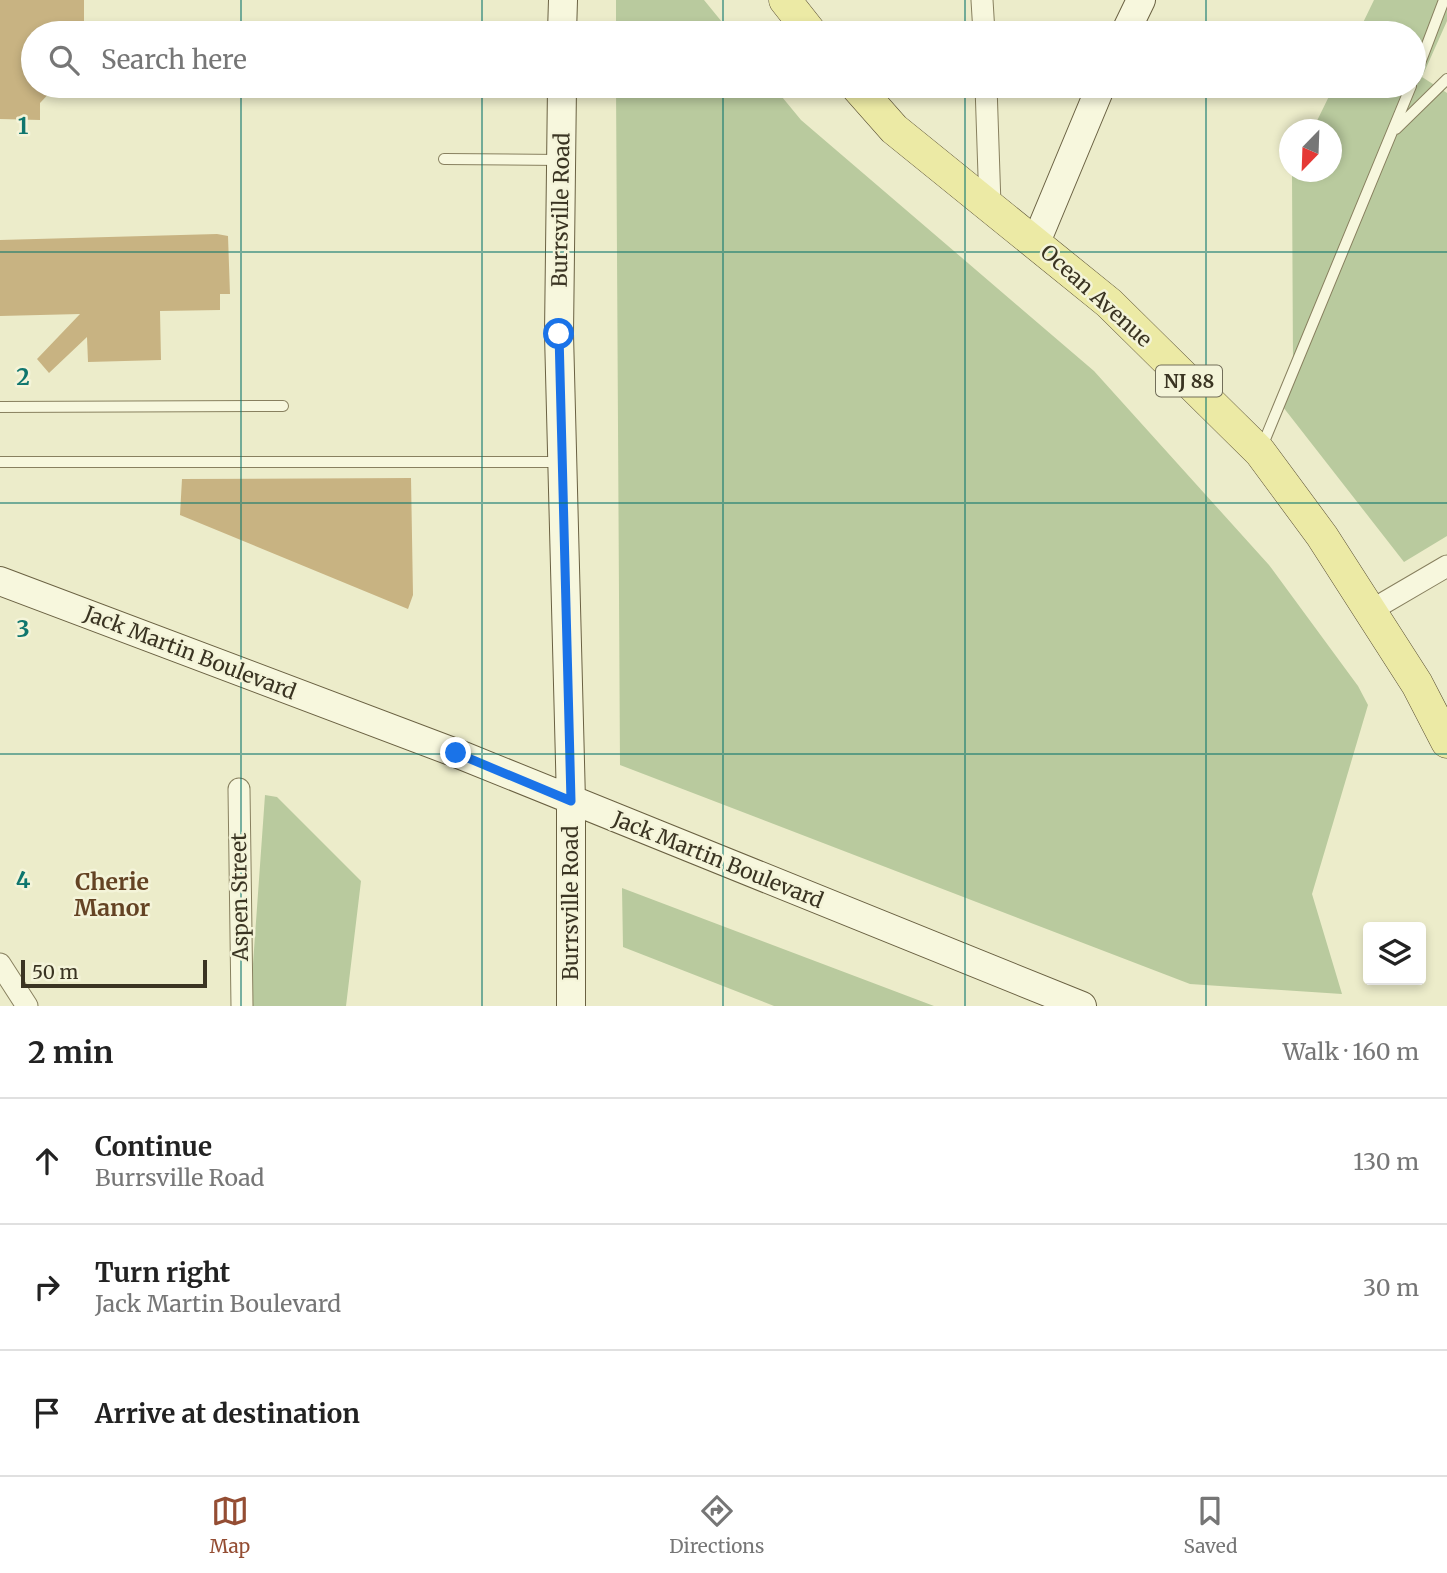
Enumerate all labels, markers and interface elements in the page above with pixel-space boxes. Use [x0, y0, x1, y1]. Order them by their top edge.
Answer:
search box [21, 21, 1426, 98]
icon: search [45, 41, 83, 79]
text: Search here [101, 43, 247, 76]
text: 1 [18, 111, 29, 140]
north arrow [1279, 119, 1342, 182]
street label: Burrsville Road [546, 132, 575, 288]
street label: Ocean Avenue [1035, 238, 1158, 353]
route start [543, 318, 574, 349]
text: 2 [16, 362, 30, 391]
road number: NJ 88 [1156, 366, 1222, 396]
street label: Jack Martin Boulevard [79, 599, 300, 706]
text: 3 [16, 614, 30, 643]
route end [440, 737, 471, 768]
street label: Jack Martin Boulevard [608, 805, 828, 914]
street label: Burrsville Road [557, 825, 584, 980]
street label: Aspen Street [225, 833, 254, 962]
text: 4 [16, 865, 31, 894]
district label: Cherie Manor [74, 867, 150, 922]
map controls [1363, 922, 1426, 985]
button: layers [1363, 922, 1426, 985]
scale bar [21, 957, 206, 989]
text: 50 m [32, 960, 78, 984]
text: 2 min [28, 1033, 113, 1071]
text: Walk · 160 m [1283, 1037, 1419, 1066]
text: Continue [95, 1130, 212, 1163]
icon: ahead [28, 1142, 66, 1180]
text: 130 m [1353, 1147, 1419, 1176]
text: Burrsville Road [95, 1163, 264, 1192]
text: Turn right [95, 1256, 230, 1289]
icon: right [28, 1268, 66, 1306]
text: 30 m [1363, 1273, 1419, 1302]
text: Jack Martin Boulevard [95, 1289, 341, 1318]
icon: arrive [28, 1394, 66, 1432]
text: Arrive at destination [95, 1397, 360, 1430]
tab: Map [210, 1492, 250, 1558]
tab: Directions [669, 1492, 764, 1558]
tab: Saved [1184, 1492, 1237, 1558]

